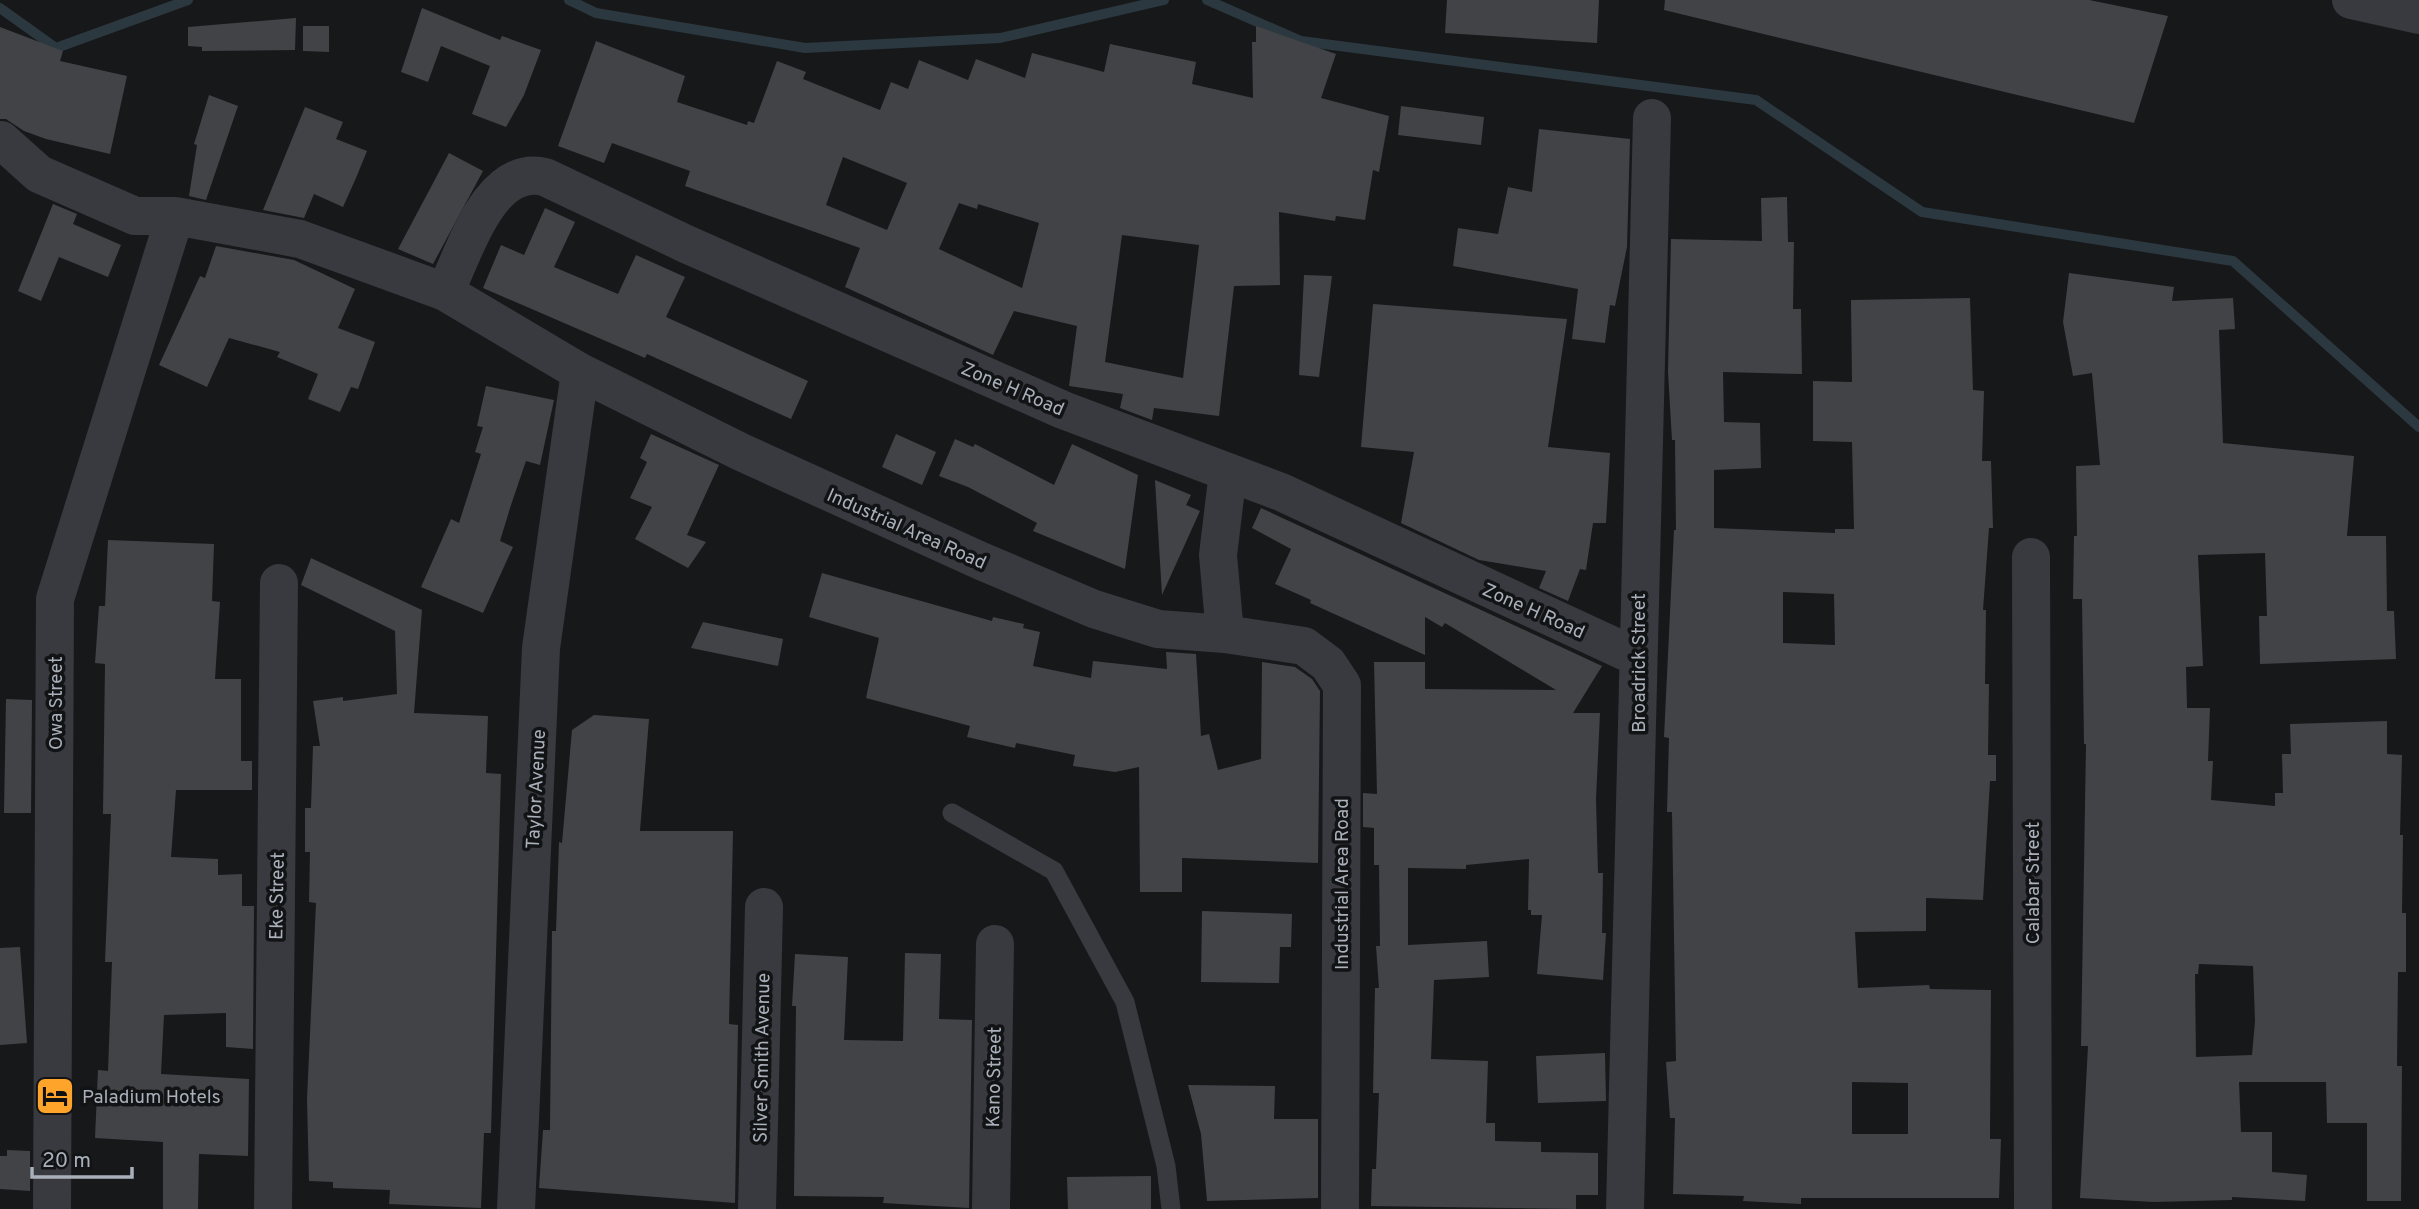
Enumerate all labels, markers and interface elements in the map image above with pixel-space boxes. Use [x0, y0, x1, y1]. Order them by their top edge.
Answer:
street label: Zone H Road [957, 357, 1067, 422]
street label: Industrial Area Road [823, 484, 990, 576]
street label: Zone H Road [1478, 579, 1588, 645]
street label: Broadrick Street [1628, 593, 1652, 733]
street label: Owa Street [45, 656, 69, 750]
street label: Taylor Avenue [522, 729, 552, 850]
street label: Industrial Area Road [1331, 798, 1355, 970]
street label: Calabar Street [2022, 822, 2046, 944]
street label: Eke Street [265, 852, 291, 940]
street label: Silver Smith Avenue [750, 973, 776, 1143]
street label: Kano Street [982, 1026, 1008, 1128]
hotel icon: Paladium Hotels [34, 1075, 76, 1117]
place label: Paladium Hotels [82, 1086, 221, 1110]
scale bar [32, 1136, 131, 1180]
text: 20 m [42, 1148, 91, 1175]

